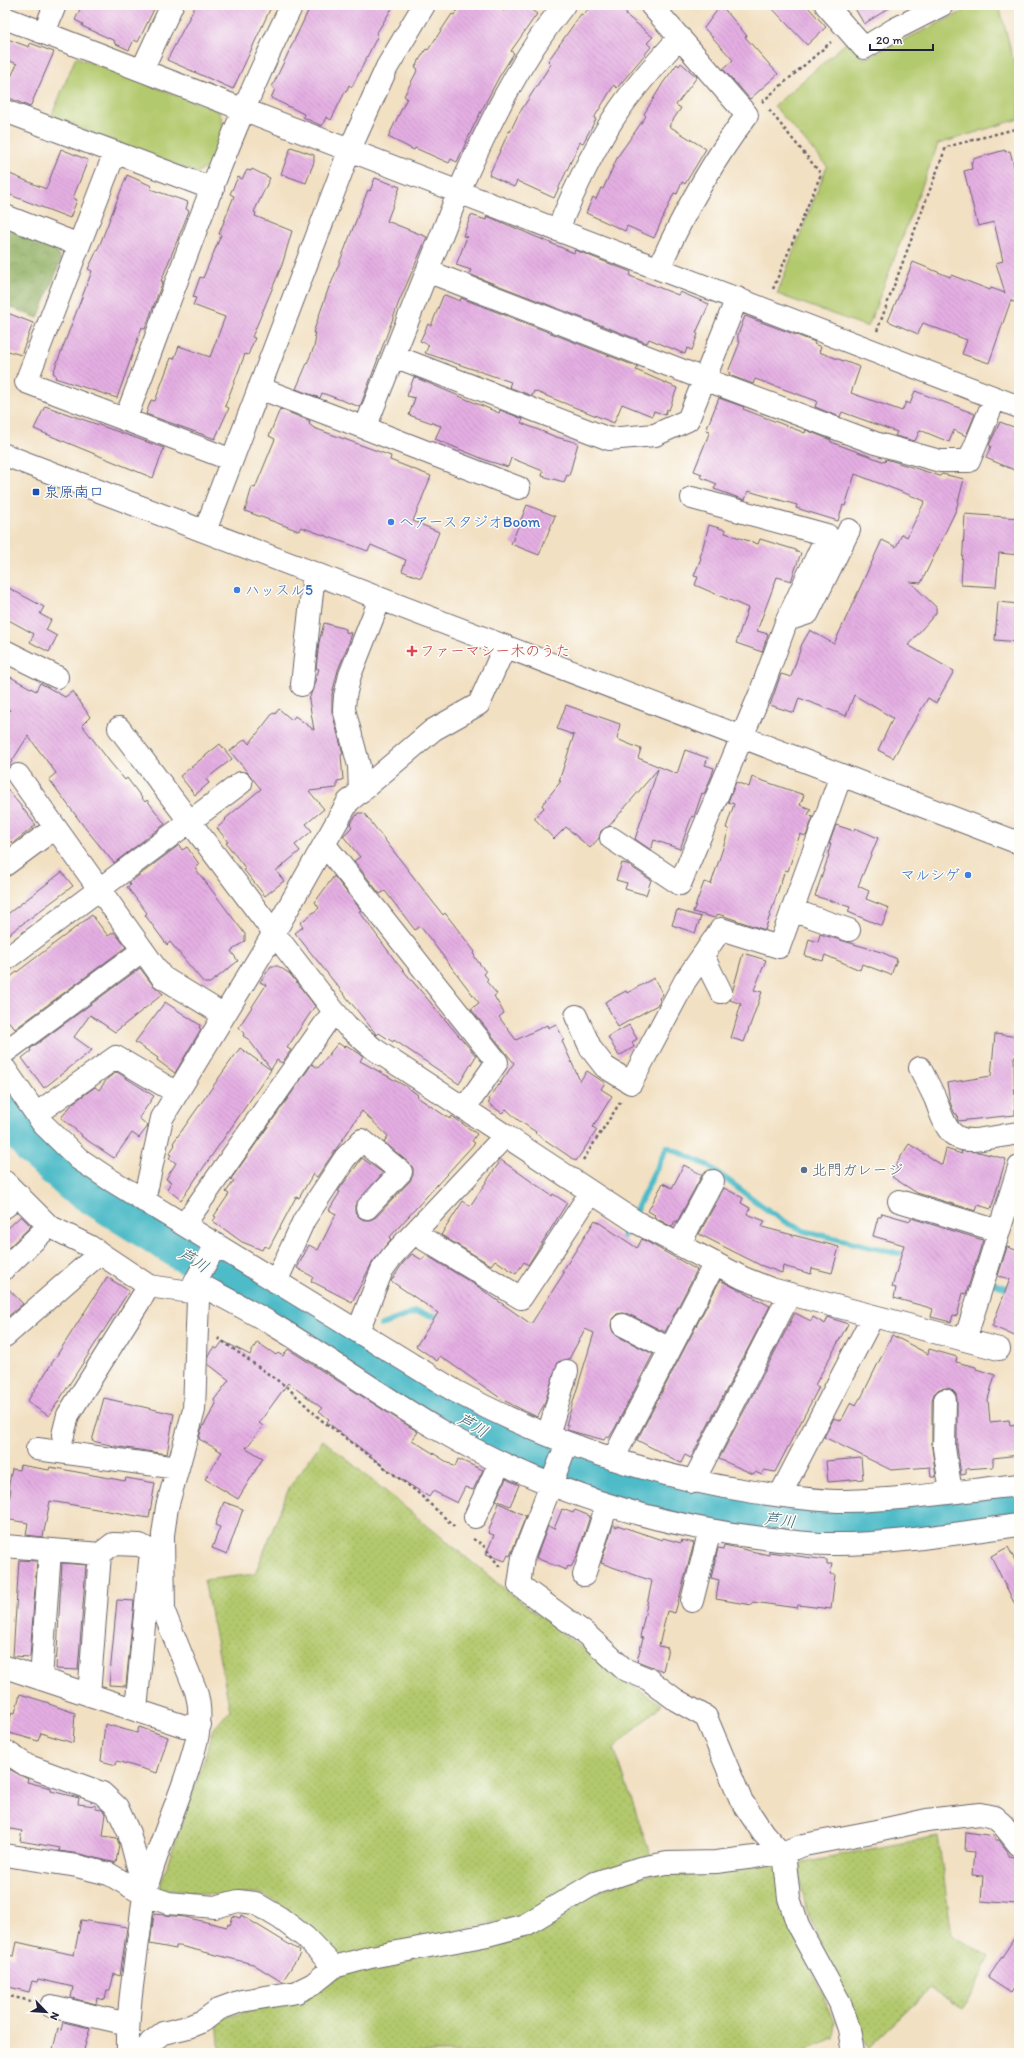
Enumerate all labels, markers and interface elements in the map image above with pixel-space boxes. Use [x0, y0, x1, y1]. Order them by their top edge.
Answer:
scale bar [870, 26, 933, 52]
text: 20 m [876, 33, 903, 47]
place label: 泉原南口 [44, 483, 104, 501]
marker: 泉原南口 [31, 487, 41, 497]
place label: ヘアースタジオBoom [399, 513, 541, 531]
marker: ヘアースタジオBoom [386, 517, 396, 527]
place label: ハッスル5 [245, 581, 313, 599]
marker: ハッスル5 [232, 585, 242, 595]
place label: ファーマシー木のうた [420, 642, 570, 660]
marker: ファーマシー木のうた [407, 646, 417, 656]
place label: マルシゲ [900, 866, 960, 884]
marker: マルシゲ [963, 870, 973, 880]
place label: 北門ガレージ [812, 1161, 903, 1179]
marker: 北門ガレージ [799, 1165, 809, 1175]
water label: 芦川 [175, 1243, 213, 1277]
water label: 芦川 [454, 1409, 492, 1441]
water label: 芦川 [763, 1509, 797, 1531]
north arrow [26, 1992, 66, 2032]
text: N [47, 2010, 62, 2022]

